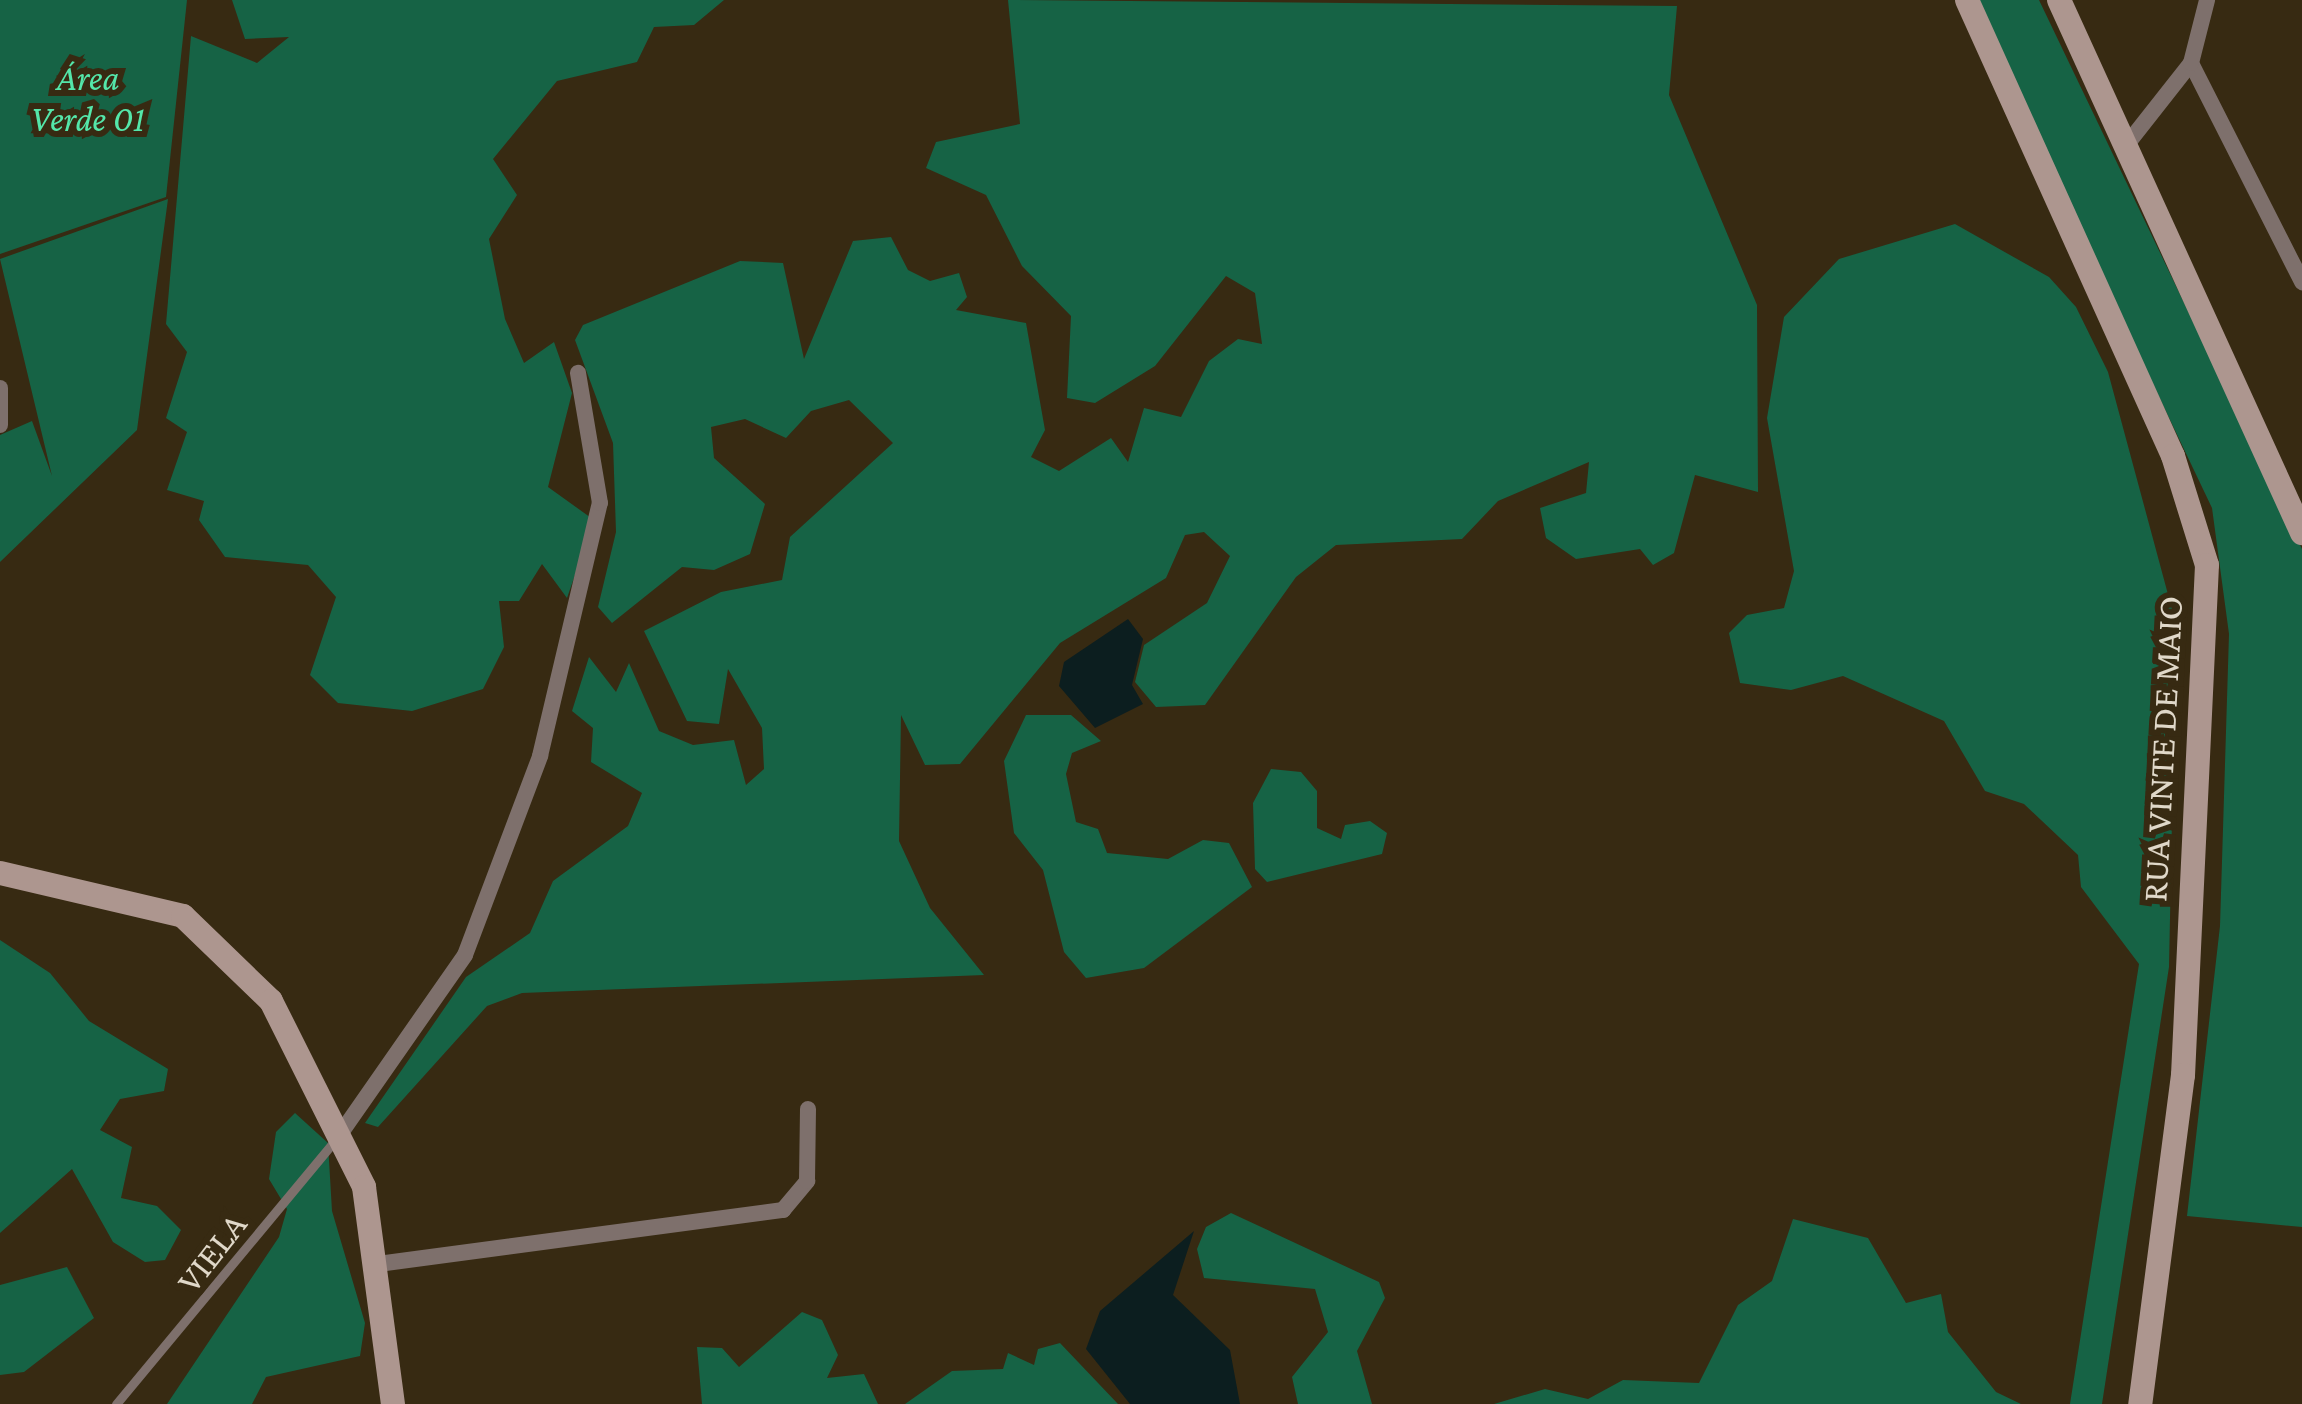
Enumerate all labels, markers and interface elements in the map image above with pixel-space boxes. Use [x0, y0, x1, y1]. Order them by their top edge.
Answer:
park label: Área Verde 01 [31, 56, 145, 141]
street label: RUA VINTE DE MAIO [2133, 595, 2193, 903]
street label: VIELA [167, 1204, 257, 1302]

